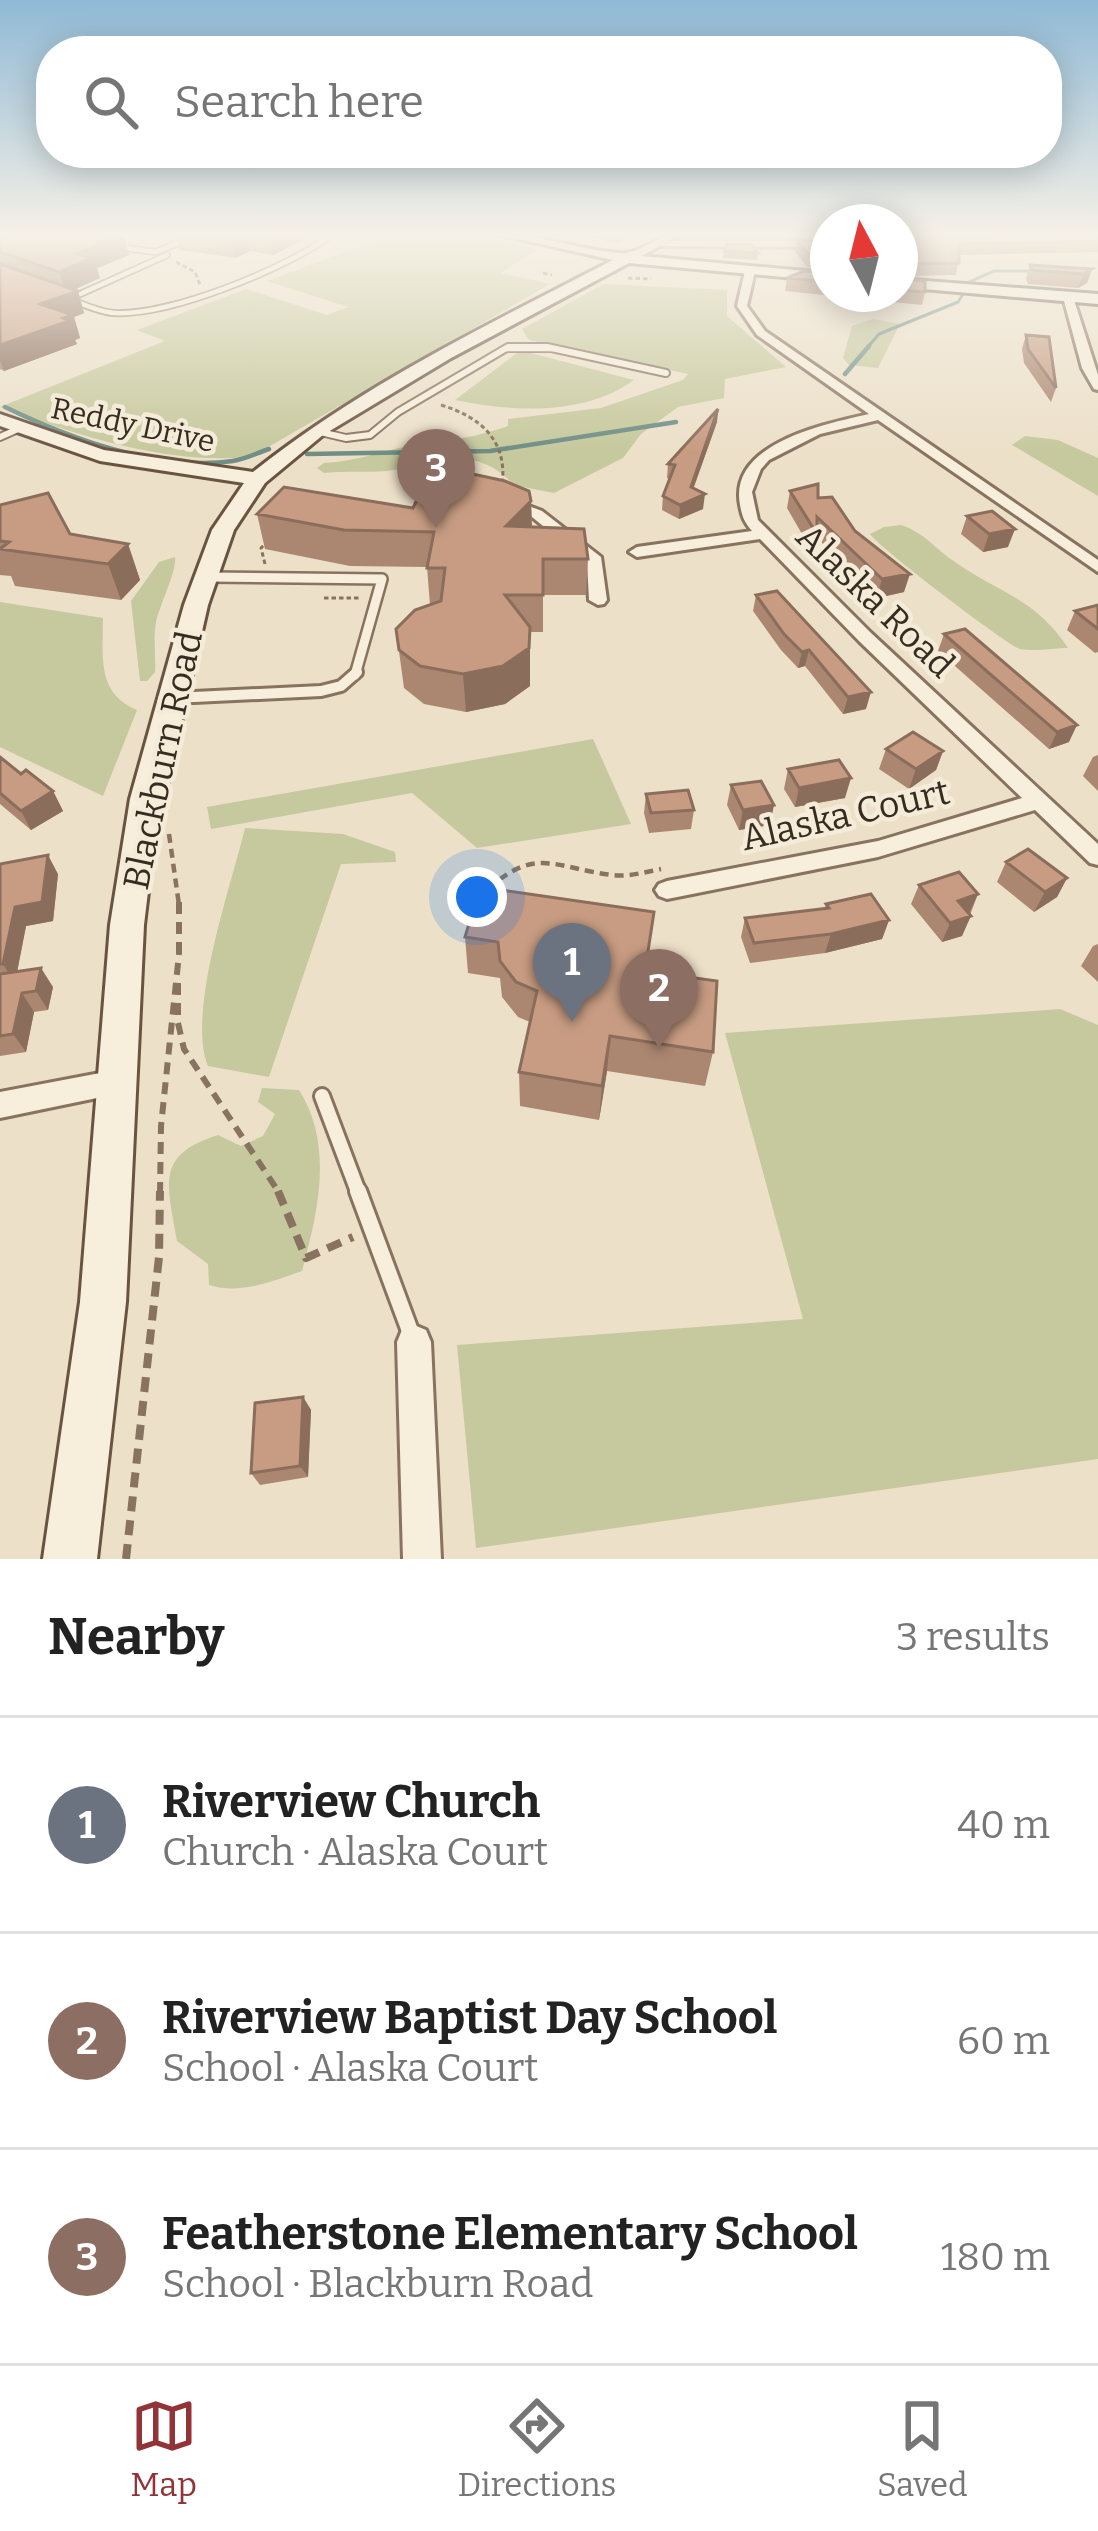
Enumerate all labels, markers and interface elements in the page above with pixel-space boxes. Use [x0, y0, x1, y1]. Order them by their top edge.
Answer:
search box [36, 36, 1062, 168]
icon: search [78, 69, 144, 135]
text: Search here [174, 75, 424, 129]
north arrow [810, 204, 918, 312]
street label: Reddy Drive [48, 390, 218, 460]
pin: 3 [397, 429, 475, 528]
street label: Alaska Road [787, 514, 964, 687]
street label: Blackburn Road [114, 627, 212, 894]
street label: Alaska Court [737, 770, 954, 860]
your location [447, 867, 507, 927]
pin: 1 [533, 923, 611, 1022]
pin: 2 [620, 949, 698, 1048]
text: Nearby [48, 1606, 224, 1668]
text: 3 results [896, 1614, 1050, 1660]
text: Riverview Church [162, 1775, 540, 1829]
text: 1 [79, 1802, 95, 1848]
text: 40 m [957, 1802, 1050, 1848]
text: Church · Alaska Court [162, 1829, 548, 1875]
text: Riverview Baptist Day School [162, 1991, 778, 2045]
text: 2 [76, 2018, 98, 2064]
text: 60 m [957, 2018, 1050, 2064]
text: School · Alaska Court [162, 2045, 538, 2091]
text: Featherstone Elementary School [162, 2207, 858, 2261]
text: 3 [76, 2234, 98, 2280]
text: 180 m [941, 2234, 1050, 2280]
text: School · Blackburn Road [162, 2261, 593, 2307]
tab: Map [130, 2393, 197, 2505]
tab: Directions [458, 2393, 616, 2505]
tab: Saved [877, 2393, 968, 2505]

